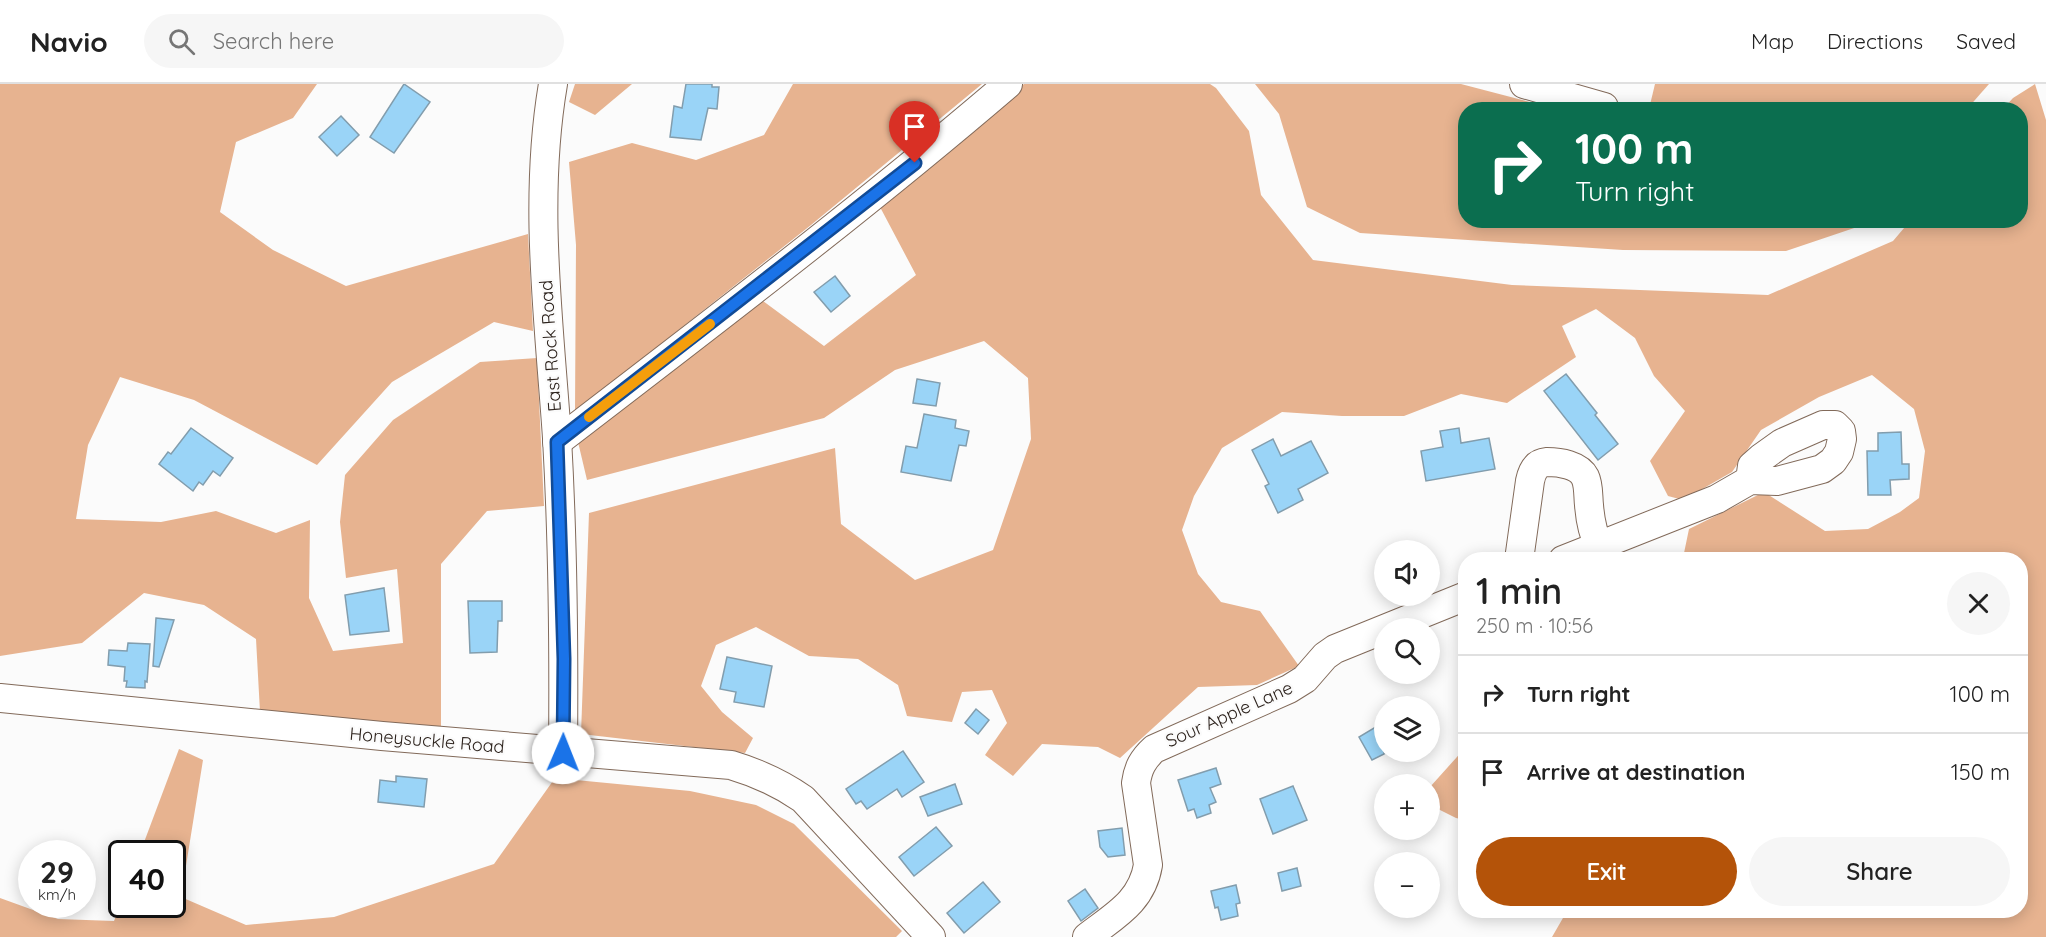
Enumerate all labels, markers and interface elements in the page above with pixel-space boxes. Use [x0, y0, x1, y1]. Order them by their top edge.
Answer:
search box [144, 14, 564, 68]
text: Navio [30, 24, 108, 59]
icon: search [165, 25, 198, 58]
text: Search here [213, 27, 334, 55]
text: Map [1751, 28, 1794, 54]
text: Directions [1827, 28, 1923, 54]
text: Saved [1956, 28, 2016, 54]
pin [889, 101, 940, 163]
icon: arrive [898, 110, 931, 143]
text: 100 m [1575, 122, 1693, 175]
icon: right [1476, 126, 1554, 204]
text: Turn right [1575, 174, 1694, 208]
street label: East Rock Road [534, 279, 566, 413]
map controls [1374, 540, 1440, 918]
button: sound [1374, 540, 1440, 606]
text: 1 min [1476, 568, 1562, 613]
button: close [1947, 572, 2010, 635]
text: 250 m · 10:56 [1476, 613, 1593, 638]
button: search [1374, 618, 1440, 684]
street label: Sour Apple Lane [1162, 676, 1296, 752]
icon: right [1476, 678, 1509, 711]
text: Turn right [1527, 680, 1631, 708]
text: 100 m [1950, 680, 2010, 708]
button: layers [1374, 696, 1440, 762]
position arrow [531, 721, 595, 785]
street label: Honeysuckle Road [348, 722, 506, 758]
icon: arrive [1476, 756, 1509, 789]
text: Arrive at destination [1527, 758, 1745, 786]
text: 150 m [1951, 758, 2010, 786]
button: + [1374, 774, 1440, 840]
button: Exit [1476, 837, 1737, 906]
button: Share [1749, 837, 2010, 906]
speed limit sign: 40 [108, 840, 186, 918]
button: − [1374, 852, 1440, 918]
text: 29 [40, 853, 74, 891]
text: km/h [38, 885, 76, 904]

